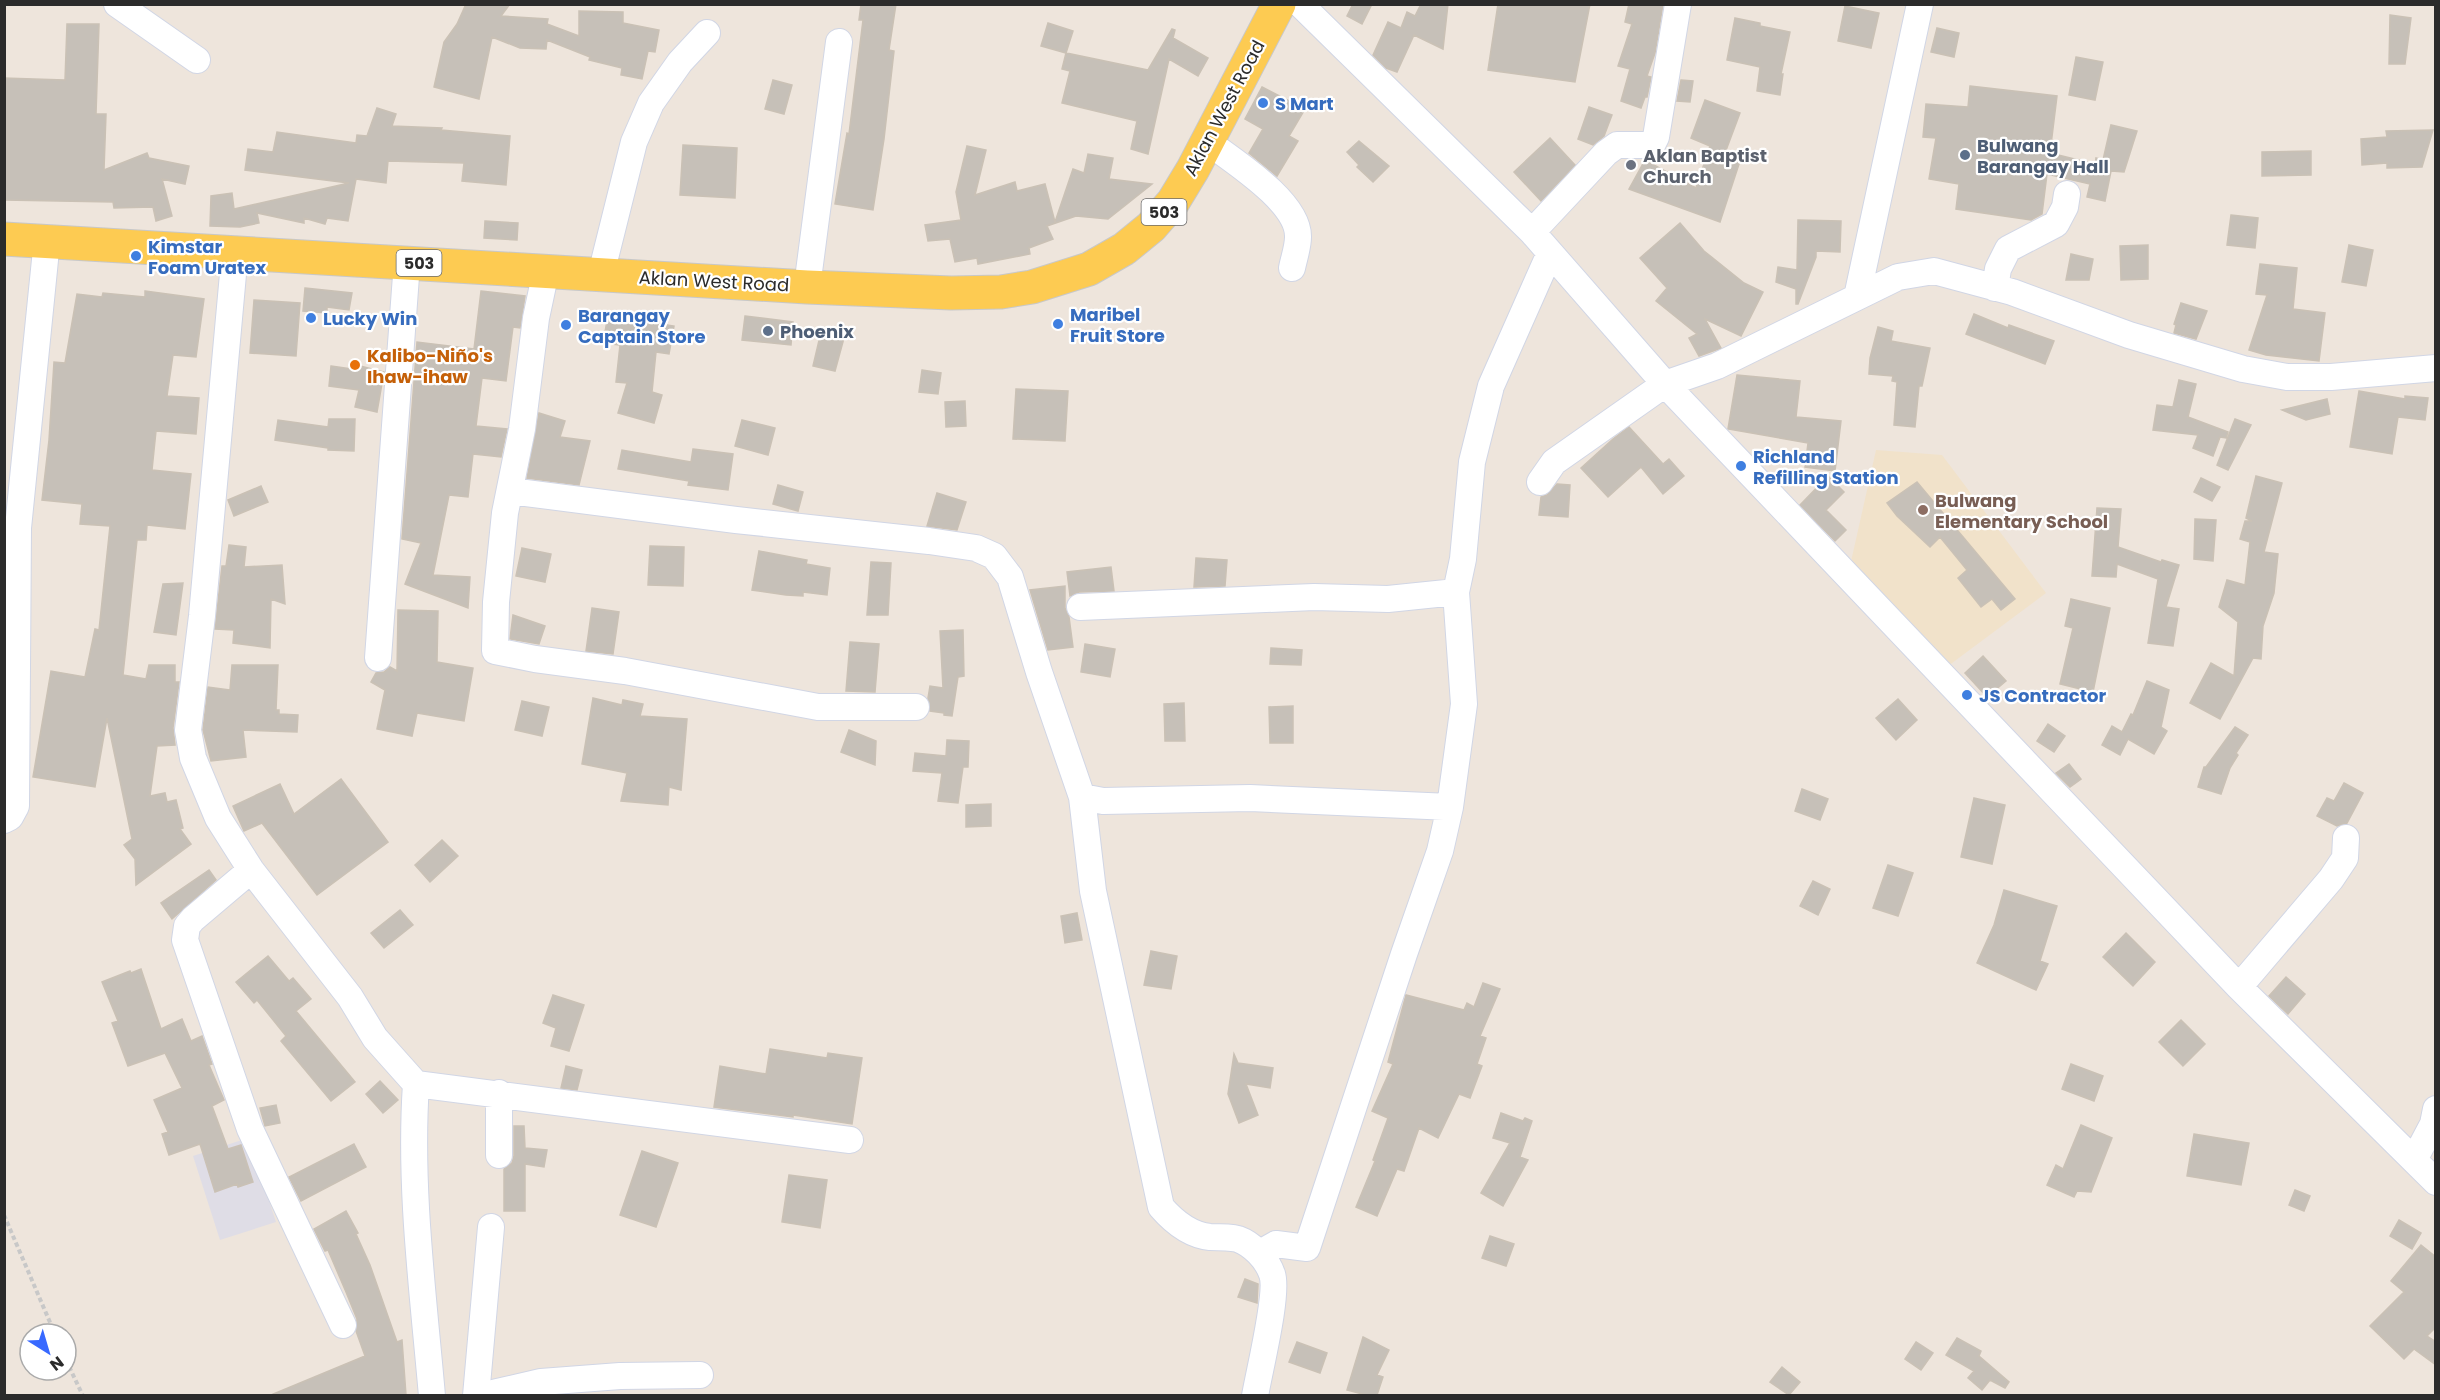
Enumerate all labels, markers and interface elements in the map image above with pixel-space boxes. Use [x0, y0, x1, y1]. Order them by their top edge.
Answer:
street label: Aklan West Road [1178, 36, 1270, 180]
place label: S Mart [1275, 91, 1334, 116]
marker: S Mart [1256, 96, 1270, 110]
place label: Bulwang Barangay Hall [1977, 133, 2109, 179]
place label: Aklan Baptist Church [1643, 143, 1767, 189]
marker: Bulwang Barangay Hall [1958, 148, 1972, 162]
marker: Aklan Baptist Church [1624, 158, 1638, 172]
road number: 503 [1142, 199, 1186, 225]
place label: Kimstar Foam Uratex [148, 234, 266, 280]
marker: Kimstar Foam Uratex [129, 249, 143, 263]
road number: 503 [396, 250, 442, 276]
street label: Aklan West Road [638, 265, 790, 297]
place label: Maribel Fruit Store [1070, 302, 1165, 348]
place label: Barangay Captain Store [578, 303, 706, 349]
place label: Lucky Win [323, 306, 417, 331]
marker: Lucky Win [304, 311, 318, 325]
marker: Maribel Fruit Store [1051, 317, 1065, 331]
marker: Barangay Captain Store [559, 318, 573, 332]
place label: Phoenix [780, 319, 854, 344]
marker: Phoenix [761, 324, 775, 338]
place label: Kalibo-Niño's Ihaw-ihaw [367, 343, 493, 389]
marker: Kalibo-Niño's Ihaw-ihaw [348, 358, 362, 372]
place label: Richland Refilling Station [1753, 444, 1899, 490]
marker: Richland Refilling Station [1734, 459, 1748, 473]
place label: Bulwang Elementary School [1935, 488, 2108, 534]
marker: Bulwang Elementary School [1916, 503, 1930, 517]
place label: JS Contractor [1979, 683, 2107, 708]
marker: JS Contractor [1960, 688, 1974, 702]
north arrow [18, 1322, 78, 1382]
text: N [45, 1351, 68, 1376]

